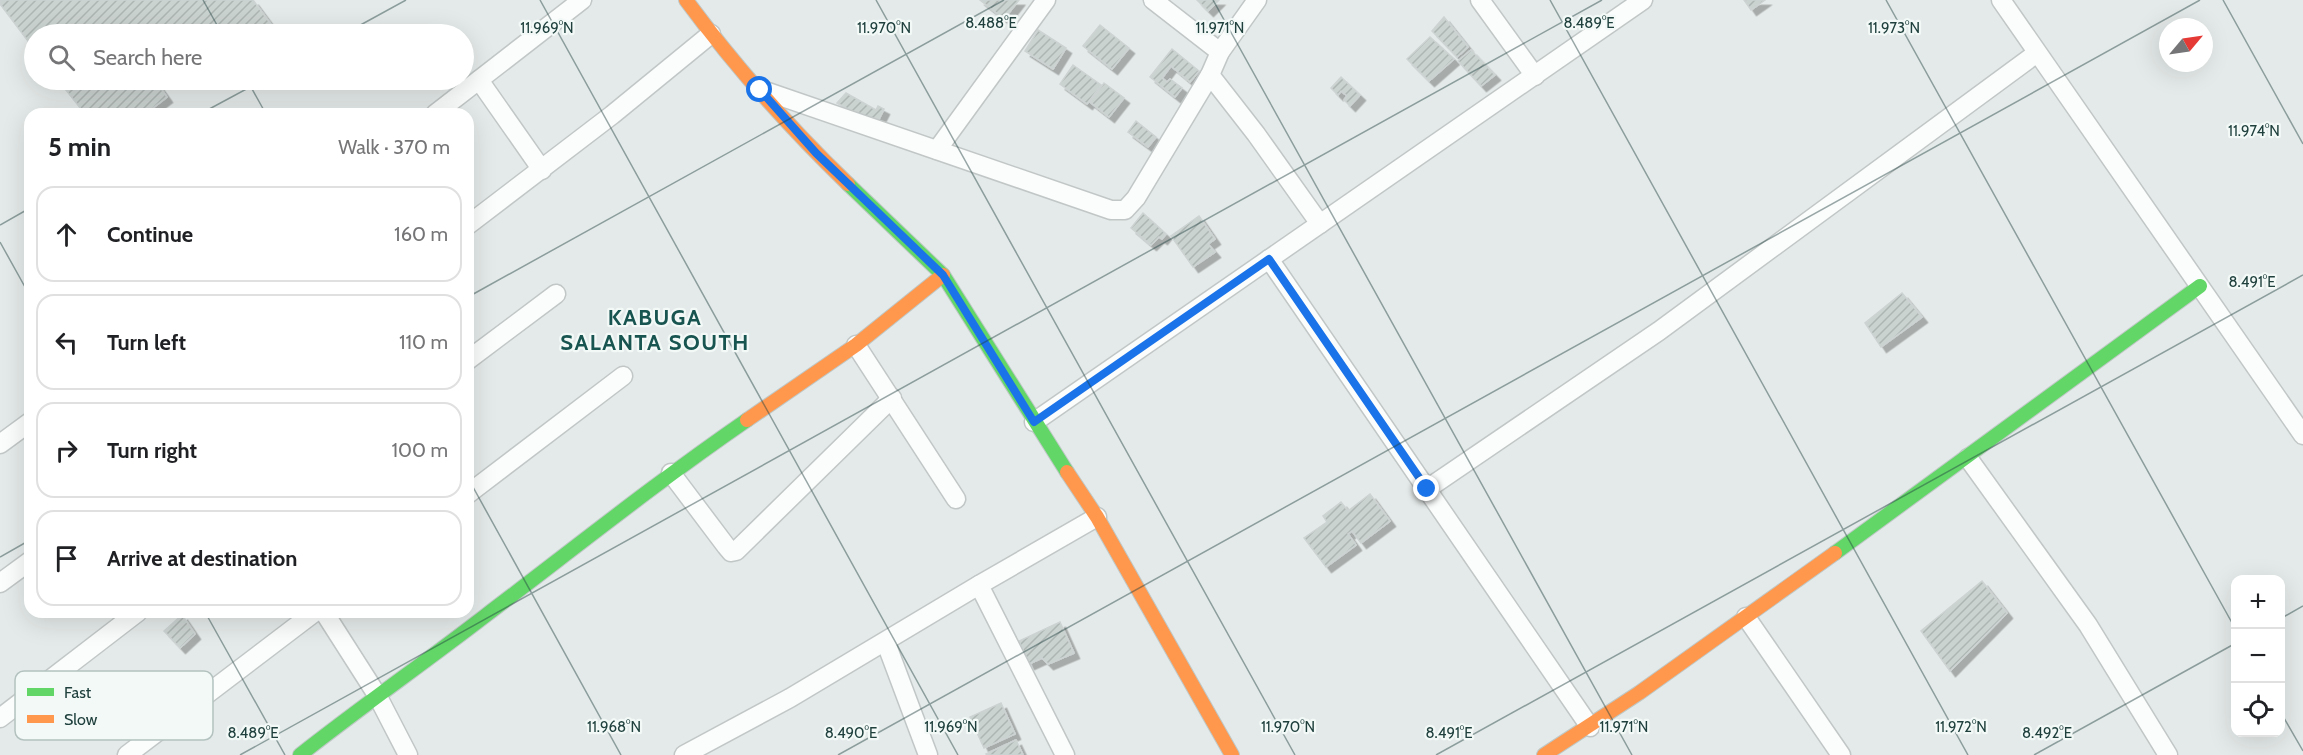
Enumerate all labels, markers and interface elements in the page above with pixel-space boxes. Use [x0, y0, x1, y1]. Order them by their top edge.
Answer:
text: 8.488°E [965, 14, 1017, 32]
text: 8.489°E [1563, 14, 1615, 32]
north arrow [2159, 18, 2213, 72]
text: 11.969°N [520, 19, 574, 37]
text: 11.970°N [857, 19, 911, 37]
text: 11.971°N [1196, 19, 1244, 37]
text: 11.973°N [1868, 19, 1920, 37]
search box [24, 24, 474, 90]
icon: search [45, 41, 78, 74]
text: Search here [93, 44, 202, 71]
route start [746, 76, 772, 102]
text: 11.974°N [2228, 122, 2280, 140]
text: 5 min [48, 131, 111, 163]
text: Walk · 370 m [338, 135, 450, 159]
icon: ahead [50, 218, 83, 251]
text: Continue [107, 221, 193, 248]
text: 160 m [394, 222, 448, 246]
text: 8.491°E [2229, 273, 2275, 291]
district label: KABUGA SALANTA SOUTH [560, 304, 750, 356]
icon: left [50, 326, 83, 359]
text: Turn left [107, 329, 186, 356]
text: 110 m [399, 330, 448, 354]
icon: right [50, 434, 83, 467]
text: Turn right [107, 437, 197, 464]
text: 100 m [392, 438, 448, 462]
route end [1413, 475, 1439, 501]
icon: arrive [50, 542, 83, 575]
text: Arrive at destination [107, 545, 297, 572]
map controls [2231, 575, 2285, 737]
button: + [2231, 575, 2285, 629]
button: − [2231, 629, 2285, 683]
legend [15, 671, 213, 740]
text: Fast [64, 683, 92, 702]
button: locate [2231, 683, 2285, 737]
text: Slow [64, 710, 98, 729]
text: 11.968°N [587, 718, 641, 736]
text: 11.969°N [924, 718, 978, 736]
text: 11.970°N [1261, 718, 1315, 736]
text: 11.971°N [1600, 718, 1648, 736]
text: 11.972°N [1935, 718, 1987, 736]
text: 8.489°E [227, 724, 279, 742]
text: 8.490°E [825, 724, 877, 742]
text: 8.491°E [1426, 724, 1472, 742]
text: 8.492°E [2022, 724, 2072, 742]

